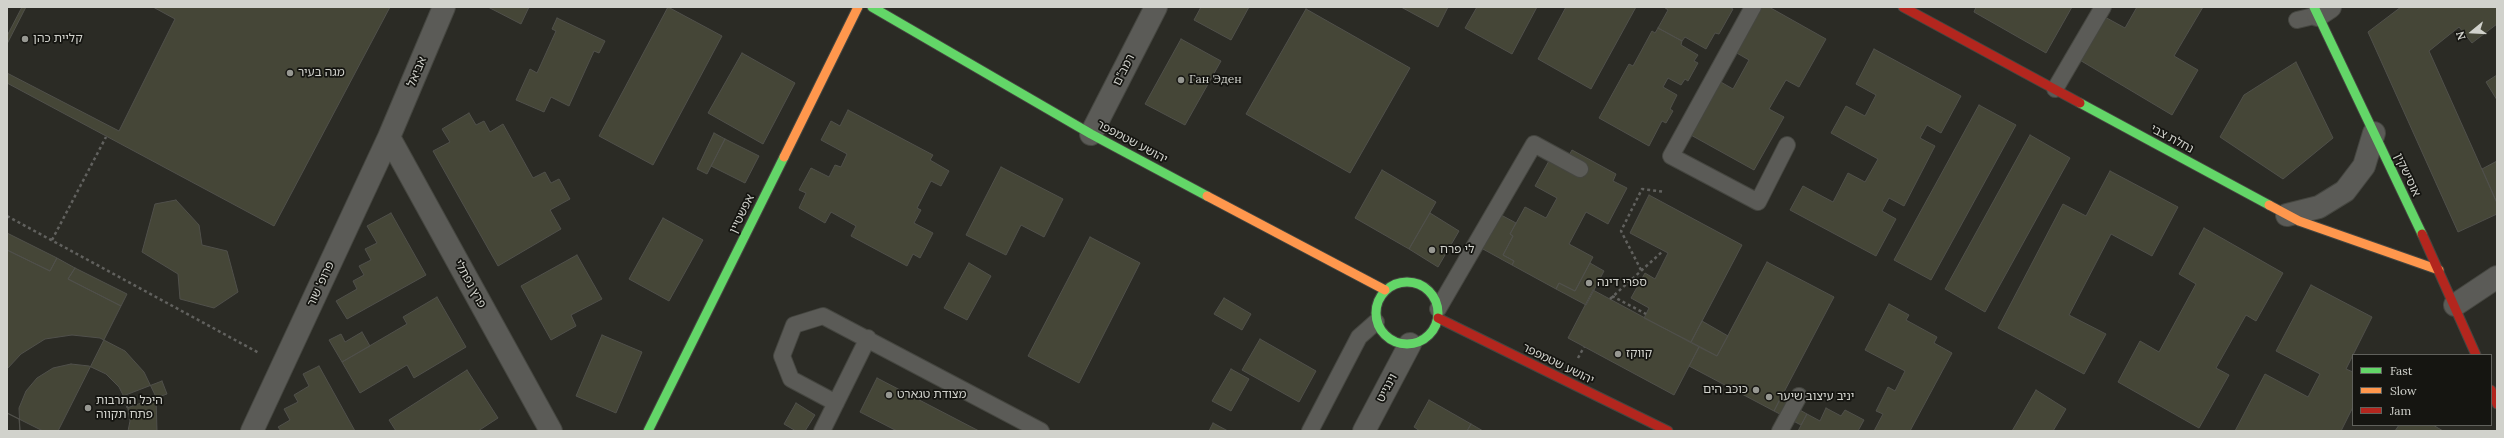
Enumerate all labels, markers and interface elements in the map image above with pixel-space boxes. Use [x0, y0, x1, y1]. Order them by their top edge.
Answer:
north arrow [2452, 12, 2492, 52]
text: N [2453, 30, 2469, 42]
place label: קליית כהן [33, 32, 83, 46]
marker: קליית כהן [20, 34, 30, 44]
street label: רמב"ם [1110, 52, 1138, 88]
street label: אביאל [404, 55, 430, 89]
place label: מגה בעיר [298, 66, 345, 80]
marker: מגה בעיר [285, 68, 295, 78]
place label: Ган Эден [1189, 73, 1242, 87]
marker: Ган Эден [1176, 75, 1186, 85]
street label: יהושע שטמפפר [1094, 117, 1170, 167]
street label: נחלת צבי [2148, 122, 2196, 156]
street label: אוסישקין [2391, 151, 2423, 199]
street label: אפשטיין [726, 192, 758, 236]
place label: לי פרח [1440, 243, 1474, 257]
marker: לי פרח [1427, 245, 1437, 255]
street label: פרץ נפתלי [451, 257, 489, 311]
street label: פרופ' שור [304, 259, 338, 309]
place label: ספרי דינה [1597, 276, 1647, 290]
marker: ספרי דינה [1584, 278, 1594, 288]
street label: יהושע שטמפפר [1520, 340, 1596, 388]
place label: קווקז [1626, 347, 1652, 361]
marker: קווקז [1613, 349, 1623, 359]
legend [2352, 354, 2492, 426]
text: Fast [2390, 363, 2413, 378]
street label: וינגייט [1374, 371, 1400, 405]
place label: כוכב הים [1703, 383, 1748, 397]
text: Slow [2390, 383, 2417, 398]
marker: כוכב הים [1751, 385, 1761, 395]
place label: מצודת טגארט [897, 388, 966, 402]
marker: מצודת טגארט [884, 390, 894, 400]
place label: יניב עיצוב שיער [1777, 390, 1854, 404]
marker: יניב עיצוב שיער [1764, 392, 1774, 402]
place label: היכל התרבות פתח תקווה [96, 394, 163, 422]
marker: היכל התרבות פתח תקווה [83, 403, 93, 413]
text: Jam [2390, 403, 2411, 418]

